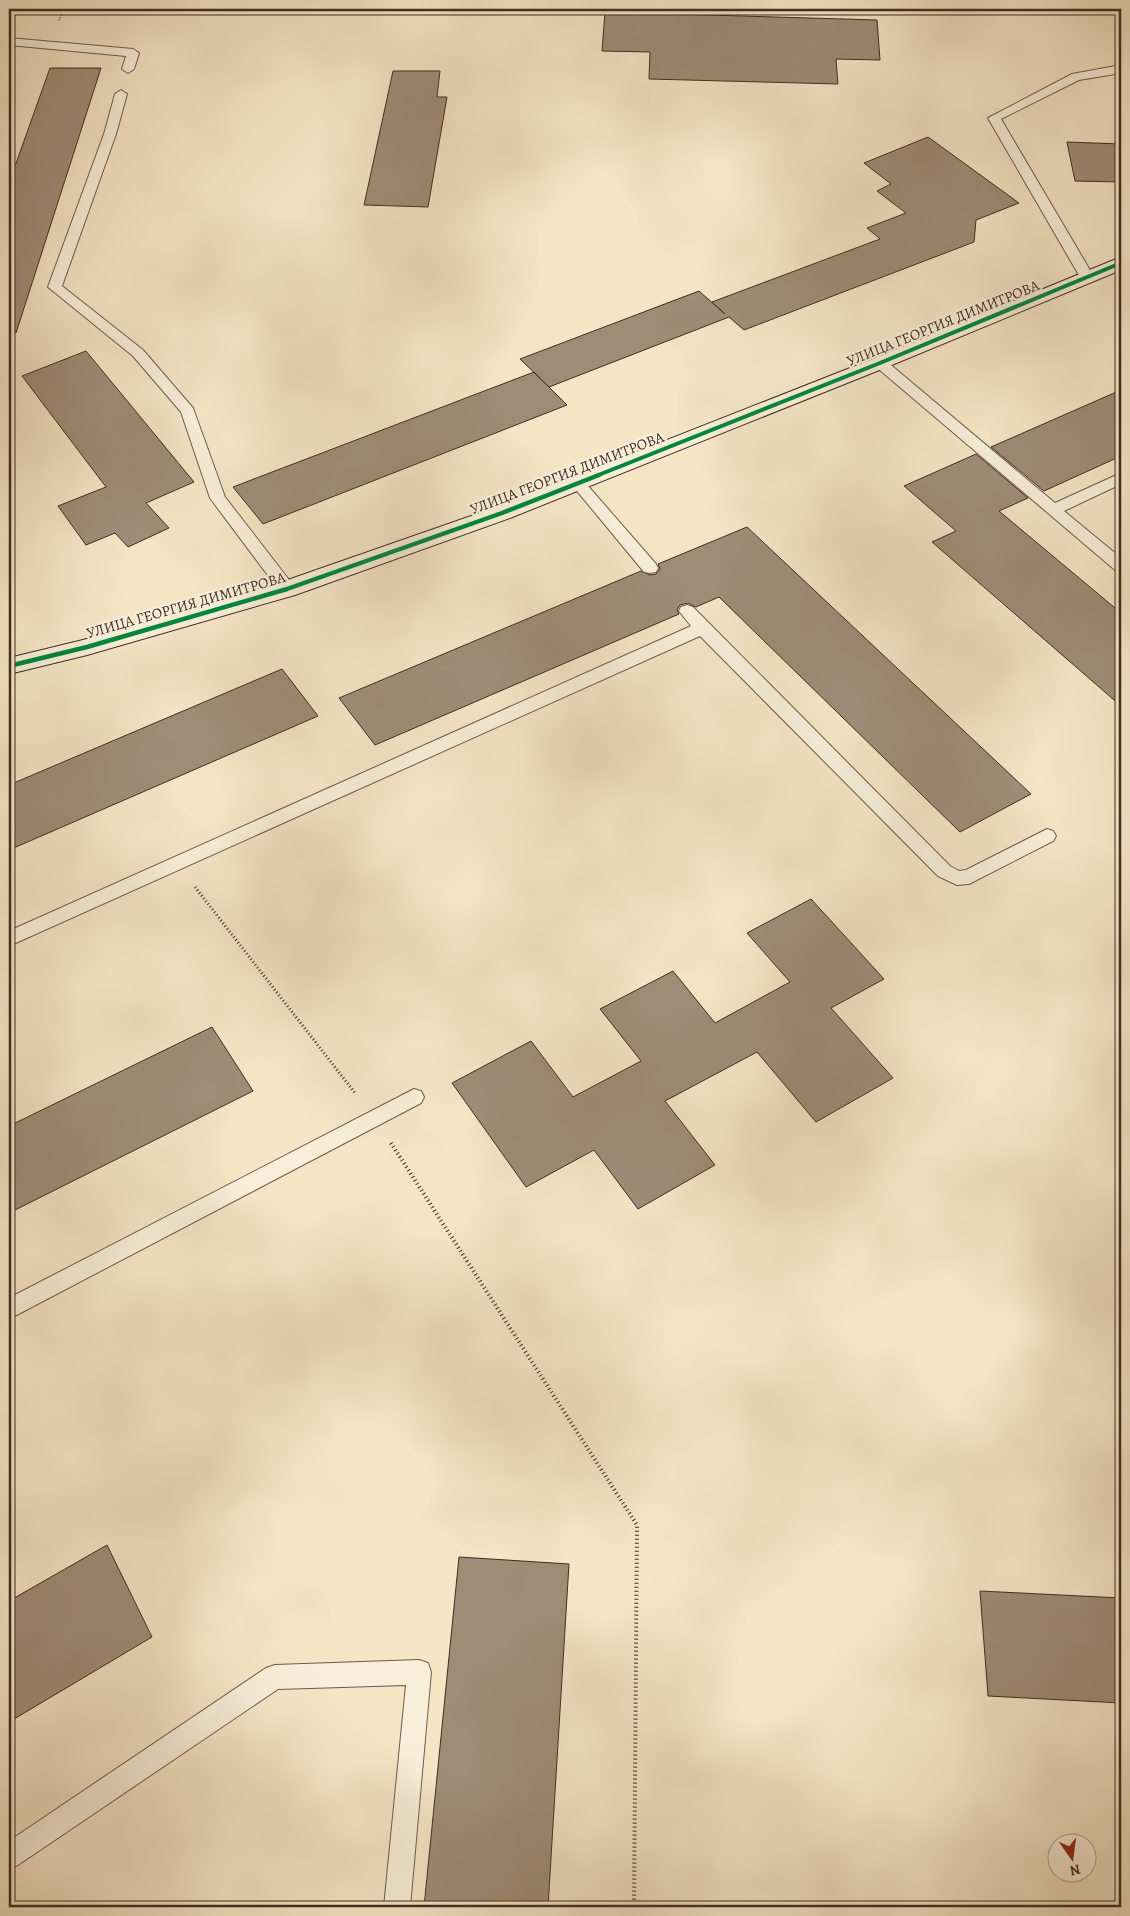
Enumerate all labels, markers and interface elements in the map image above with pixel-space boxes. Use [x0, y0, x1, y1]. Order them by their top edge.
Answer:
street label: УЛИЦА ГЕОРГИЯ ДИМИТРОВА [844, 275, 1043, 371]
street label: УЛИЦА ГЕОРГИЯ ДИМИТРОВА [467, 427, 667, 519]
street label: УЛИЦА ГЕОРГИЯ ДИМИТРОВА [84, 567, 288, 643]
north arrow [1048, 1834, 1098, 1884]
text: N [1068, 1860, 1082, 1881]

